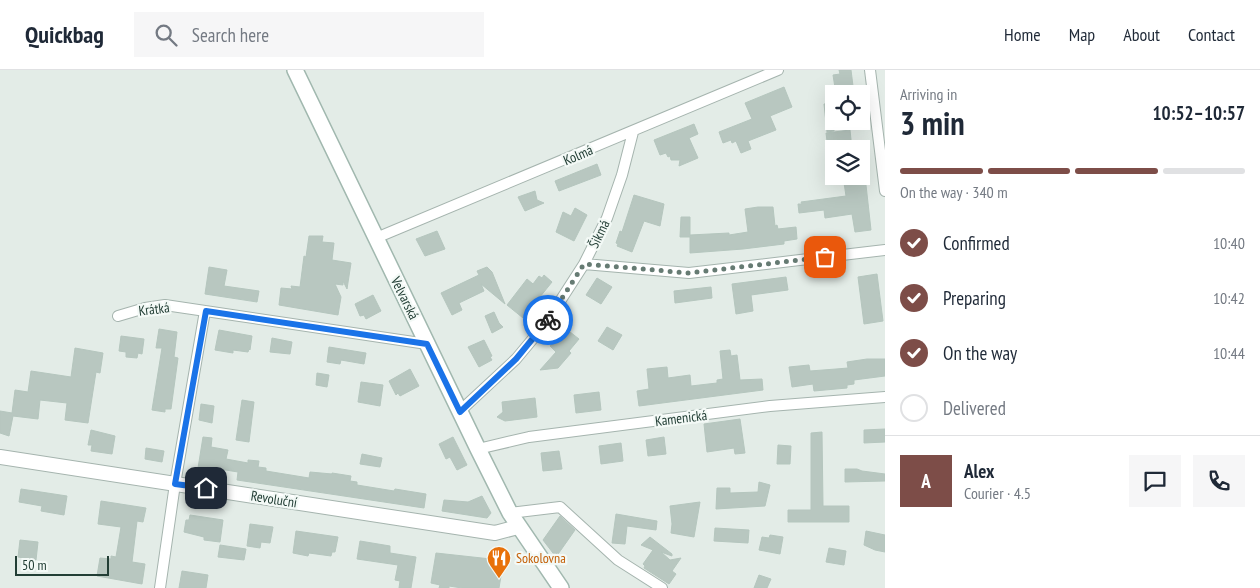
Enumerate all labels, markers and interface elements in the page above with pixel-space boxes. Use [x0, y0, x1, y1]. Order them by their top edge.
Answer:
search box [134, 12, 484, 57]
text: Quickbag [25, 19, 104, 50]
icon: search [152, 21, 180, 49]
text: Search here [192, 23, 269, 47]
text: Home [1004, 23, 1041, 46]
text: Map [1069, 23, 1095, 46]
text: About [1123, 23, 1160, 46]
text: Contact [1188, 23, 1235, 46]
text: Arriving in [900, 84, 957, 104]
map controls [825, 85, 870, 185]
button: locate [825, 85, 870, 130]
text: 10:52–10:57 [1152, 101, 1245, 125]
text: 3 min [900, 102, 965, 144]
button: layers [825, 140, 870, 185]
street label: Kolmá [560, 141, 596, 169]
text: On the way · 340 m [900, 182, 1008, 202]
street label: Šikmá [585, 217, 613, 251]
icon: check [900, 229, 928, 257]
text: Confirmed [943, 231, 1010, 255]
text: 10:40 [1213, 233, 1245, 253]
pin [804, 236, 846, 278]
icon: bag [811, 243, 839, 271]
street label: Velvarská [387, 273, 423, 322]
icon: check [900, 284, 928, 312]
text: Preparing [943, 286, 1006, 310]
text: 10:42 [1213, 288, 1245, 308]
courier [523, 295, 573, 345]
street label: Krátká [138, 298, 170, 320]
icon: bike [534, 306, 562, 334]
icon: check [900, 339, 928, 367]
text: On the way [943, 341, 1017, 365]
text: 10:44 [1213, 343, 1245, 363]
text: Delivered [943, 396, 1006, 420]
street label: Kamenická [654, 406, 708, 430]
button: chat [1129, 455, 1181, 507]
button: phone [1193, 455, 1245, 507]
text: Alex [964, 459, 994, 483]
pin [185, 467, 227, 509]
text: A [921, 469, 931, 493]
icon: home [192, 474, 220, 502]
text: Courier · 4.5 [964, 483, 1031, 503]
street label: Revoluční [250, 486, 298, 512]
restaurant icon: Sokolovna [486, 545, 512, 579]
place label: Sokolovna [516, 549, 566, 567]
scale bar [15, 553, 109, 576]
text: 50 m [22, 556, 47, 574]

